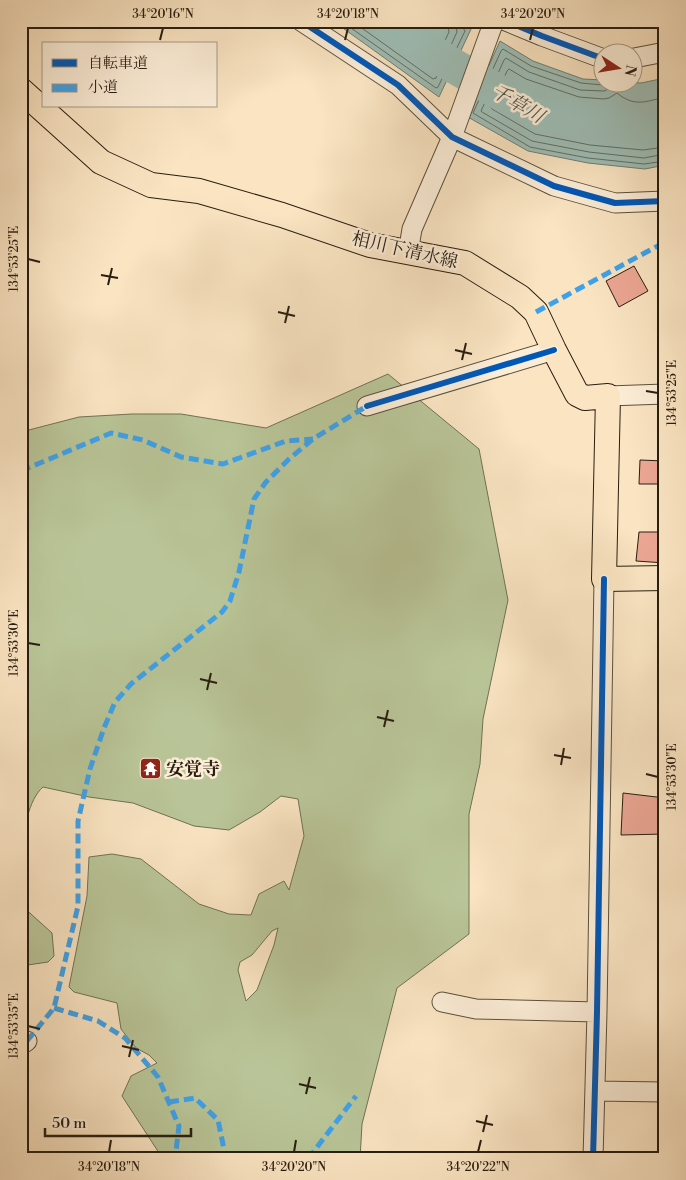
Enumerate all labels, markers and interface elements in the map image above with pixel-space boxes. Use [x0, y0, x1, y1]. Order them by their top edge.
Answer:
text: 34°20'16"N [132, 7, 194, 22]
text: 34°20'18"N [317, 7, 379, 22]
text: 34°20'20"N [501, 7, 565, 22]
legend [42, 42, 218, 108]
north arrow [594, 42, 644, 92]
text: 自転車道 [88, 54, 148, 73]
text: N [620, 63, 640, 78]
text: 小道 [88, 78, 118, 97]
water label: 千草川 [487, 79, 550, 130]
text: 134°53'25"E [7, 226, 22, 292]
street label: 相川下清水線 [350, 227, 460, 274]
text: 134°53'25"E [665, 360, 680, 426]
text: 134°53'30"E [7, 609, 22, 677]
text: 134°53'30"E [665, 743, 680, 811]
temple icon: 安覚寺 [138, 757, 162, 781]
place label: 安覚寺 [166, 758, 220, 781]
text: 134°53'35"E [7, 993, 22, 1059]
scale bar [45, 1105, 191, 1137]
text: 50 m [52, 1114, 86, 1133]
text: 34°20'18"N [78, 1160, 140, 1175]
text: 34°20'20"N [262, 1160, 326, 1175]
text: 34°20'22"N [446, 1160, 510, 1175]

